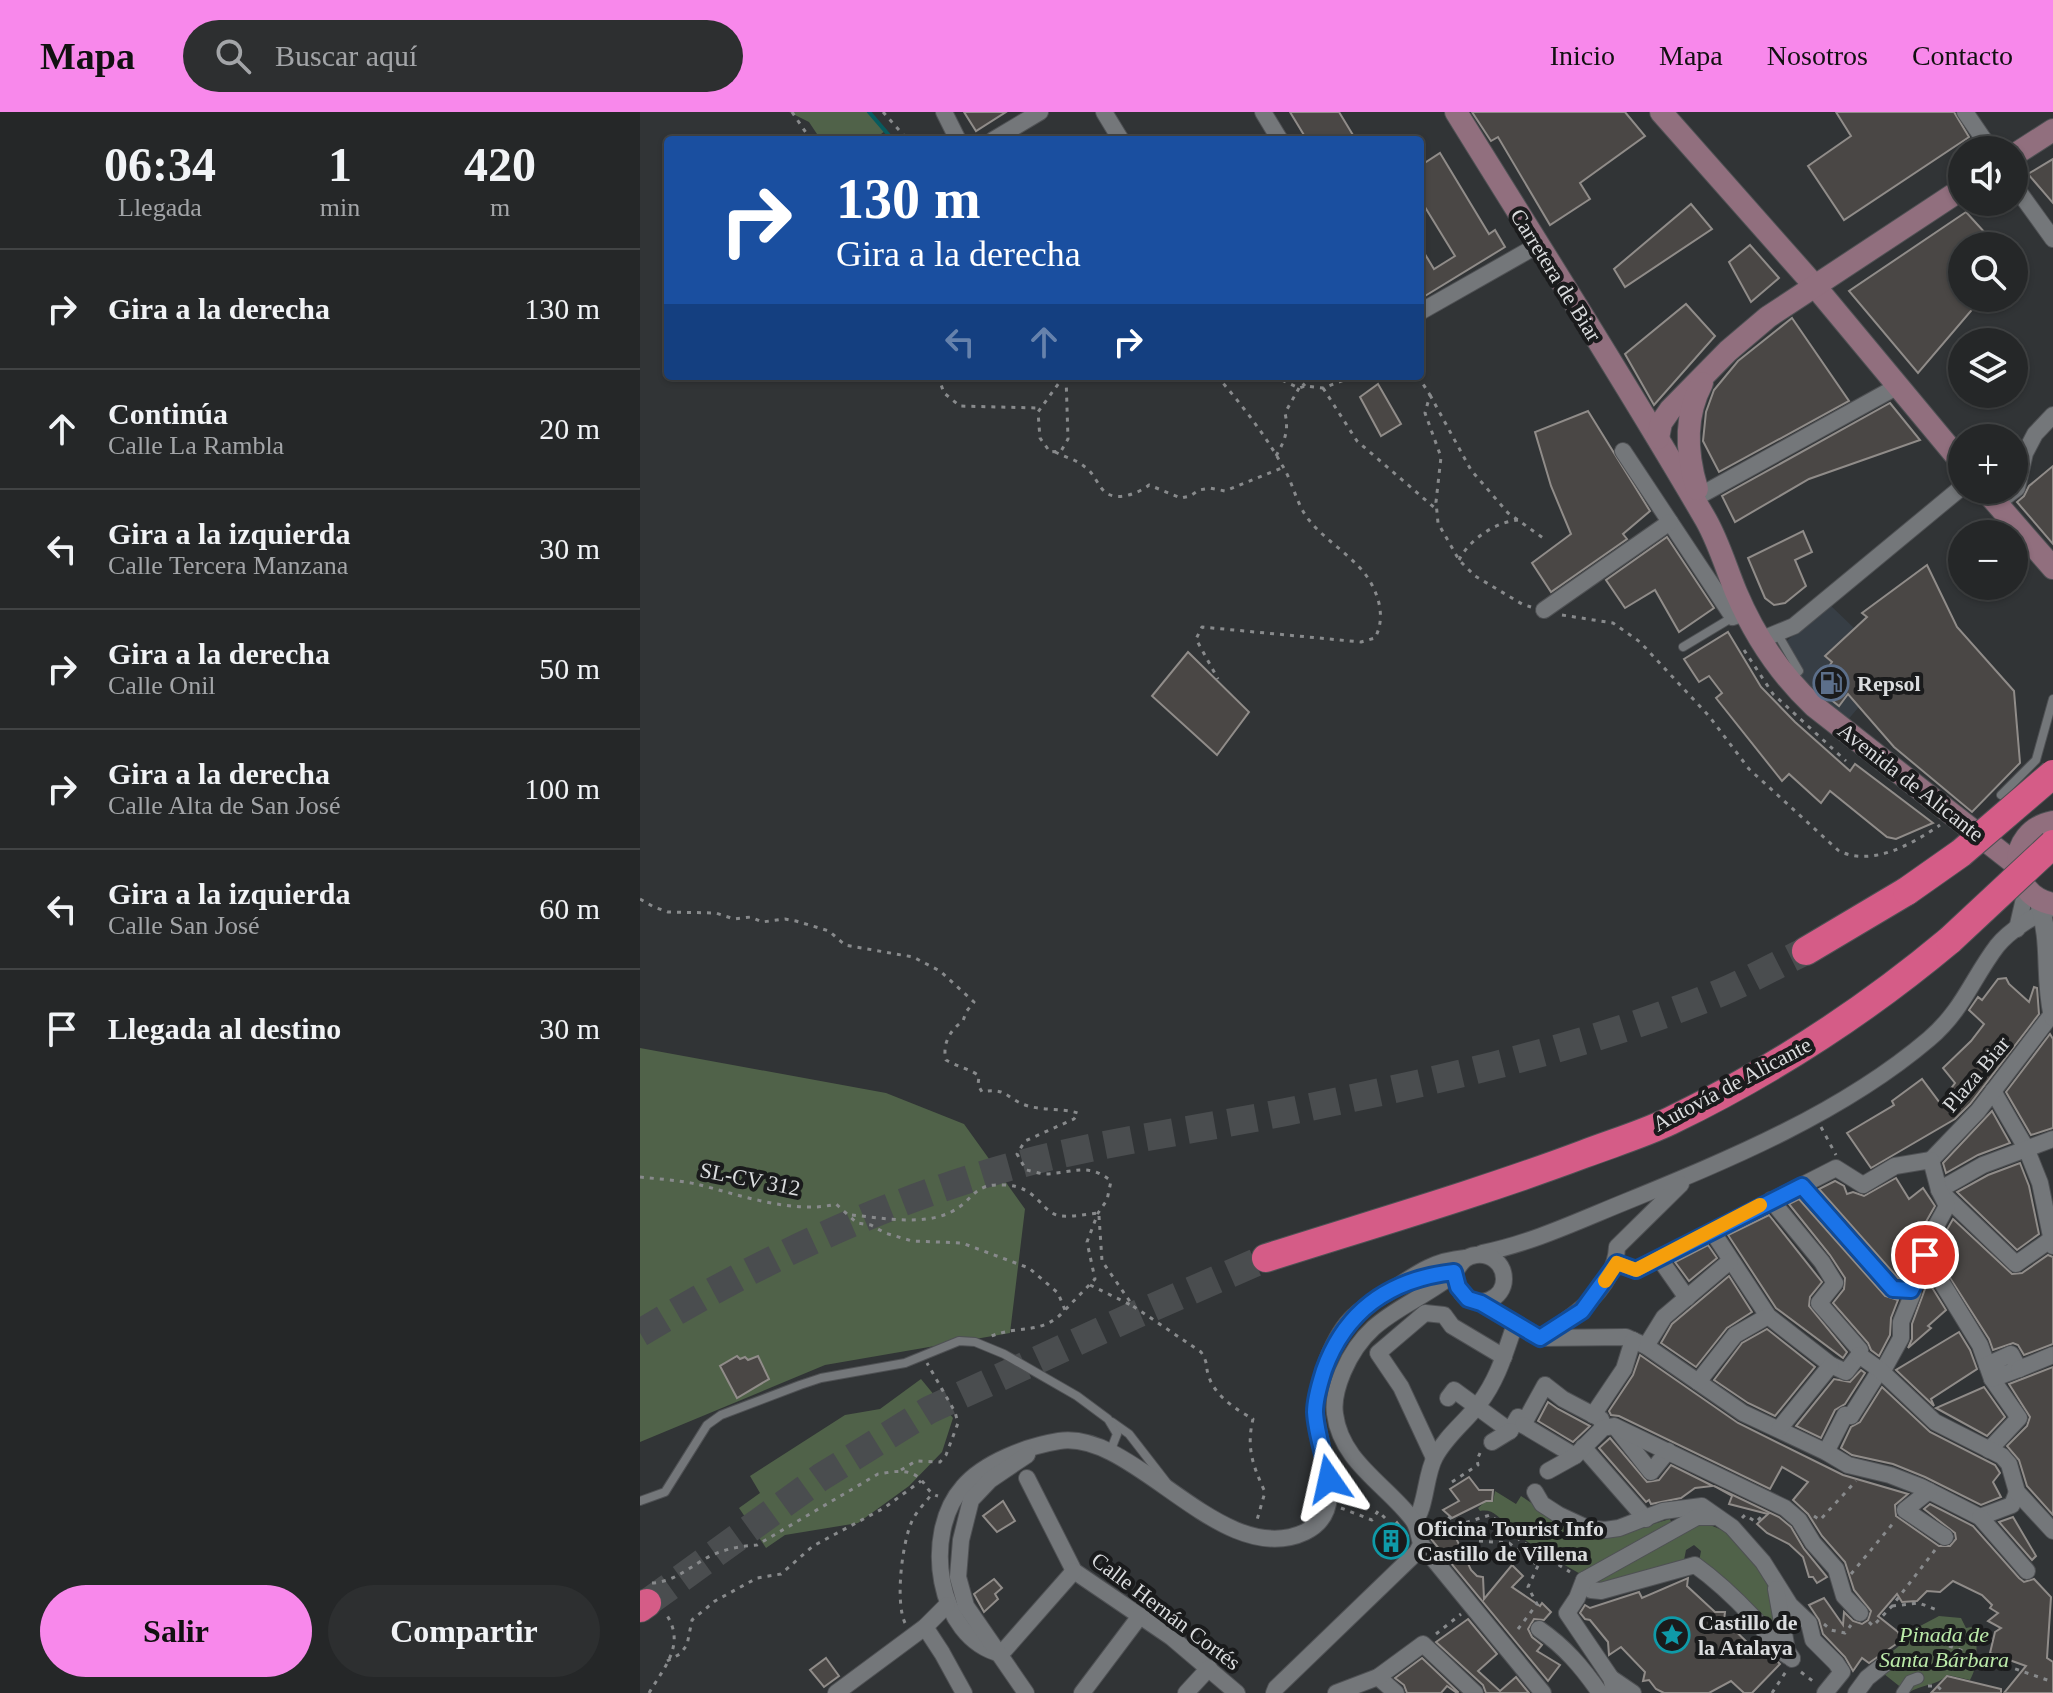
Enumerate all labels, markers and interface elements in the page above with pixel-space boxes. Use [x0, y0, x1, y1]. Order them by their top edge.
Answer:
search box [183, 20, 743, 92]
icon: search [211, 34, 255, 78]
text: Mapa [40, 35, 135, 77]
text: Buscar aquí [275, 39, 417, 72]
text: Inicio [1550, 40, 1615, 71]
text: Mapa [1659, 40, 1723, 71]
text: Nosotros [1767, 40, 1868, 71]
text: Contacto [1912, 40, 2013, 71]
map controls [1948, 136, 2028, 600]
button: sound [1948, 136, 2028, 216]
text: 06:34 [104, 138, 216, 191]
text: 1 [328, 138, 352, 191]
text: 420 [464, 138, 536, 191]
icon: right [704, 168, 808, 272]
text: 130 m [836, 168, 981, 230]
text: Llegada [118, 193, 202, 222]
text: min [320, 193, 360, 222]
text: m [490, 193, 510, 222]
street label: Carretera de Biar [1505, 204, 1607, 346]
button: search [1948, 232, 2028, 312]
text: Gira a la derecha [836, 234, 1081, 274]
icon: right [40, 287, 84, 331]
text: Gira a la derecha [108, 292, 330, 325]
text: 130 m [524, 292, 600, 325]
icon: left [938, 320, 982, 364]
icon: ahead [1022, 320, 1066, 364]
icon: right [1106, 320, 1150, 364]
button: layers [1948, 328, 2028, 408]
text: Continúa [108, 397, 228, 430]
icon: ahead [40, 407, 84, 451]
text: 20 m [539, 412, 600, 445]
button: + [1948, 424, 2028, 504]
text: Calle La Rambla [108, 431, 284, 460]
text: Gira a la izquierda [108, 517, 351, 550]
button: − [1948, 520, 2028, 600]
icon: left [40, 527, 84, 571]
text: 30 m [539, 532, 600, 565]
text: Calle Tercera Manzana [108, 551, 348, 580]
text: Gira a la derecha [108, 637, 330, 670]
icon: right [40, 647, 84, 691]
text: 50 m [539, 652, 600, 685]
fuel station icon: Repsol [1812, 664, 1850, 702]
text: Calle Onil [108, 671, 216, 700]
place label: Repsol [1857, 671, 1921, 696]
street label: Avenida de Alicante [1833, 717, 1989, 847]
text: Gira a la derecha [108, 757, 330, 790]
icon: right [40, 767, 84, 811]
text: 100 m [524, 772, 600, 805]
text: Calle Alta de San José [108, 791, 341, 820]
text: Gira a la izquierda [108, 877, 351, 910]
icon: left [40, 887, 84, 931]
text: 60 m [539, 892, 600, 925]
text: Calle San José [108, 911, 260, 940]
icon: arrive [40, 1007, 84, 1051]
text: Llegada al destino [108, 1012, 341, 1045]
text: 30 m [539, 1012, 600, 1045]
street label: Plaza Biar [1937, 1031, 2015, 1117]
street label: Autovía de Alicante [1648, 1032, 1816, 1136]
street label: SL-CV 312 [698, 1157, 802, 1201]
pin [1891, 1221, 1959, 1289]
icon: arrive [1903, 1233, 1947, 1277]
position arrow [1287, 1437, 1371, 1521]
place label: Oficina Tourist Info Castillo de Villena [1417, 1516, 1604, 1566]
building icon: Oficina Tourist Info Castillo de Villena [1372, 1522, 1410, 1560]
street label: Calle Hernán Cortés [1087, 1547, 1245, 1675]
button: Salir [40, 1585, 312, 1677]
button: Compartir [328, 1585, 600, 1677]
place label: Castillo de la Atalaya [1698, 1610, 1798, 1660]
place icon: Castillo de la Atalaya [1653, 1616, 1691, 1654]
park label: Pinada de Santa Bárbara [1879, 1622, 2009, 1672]

